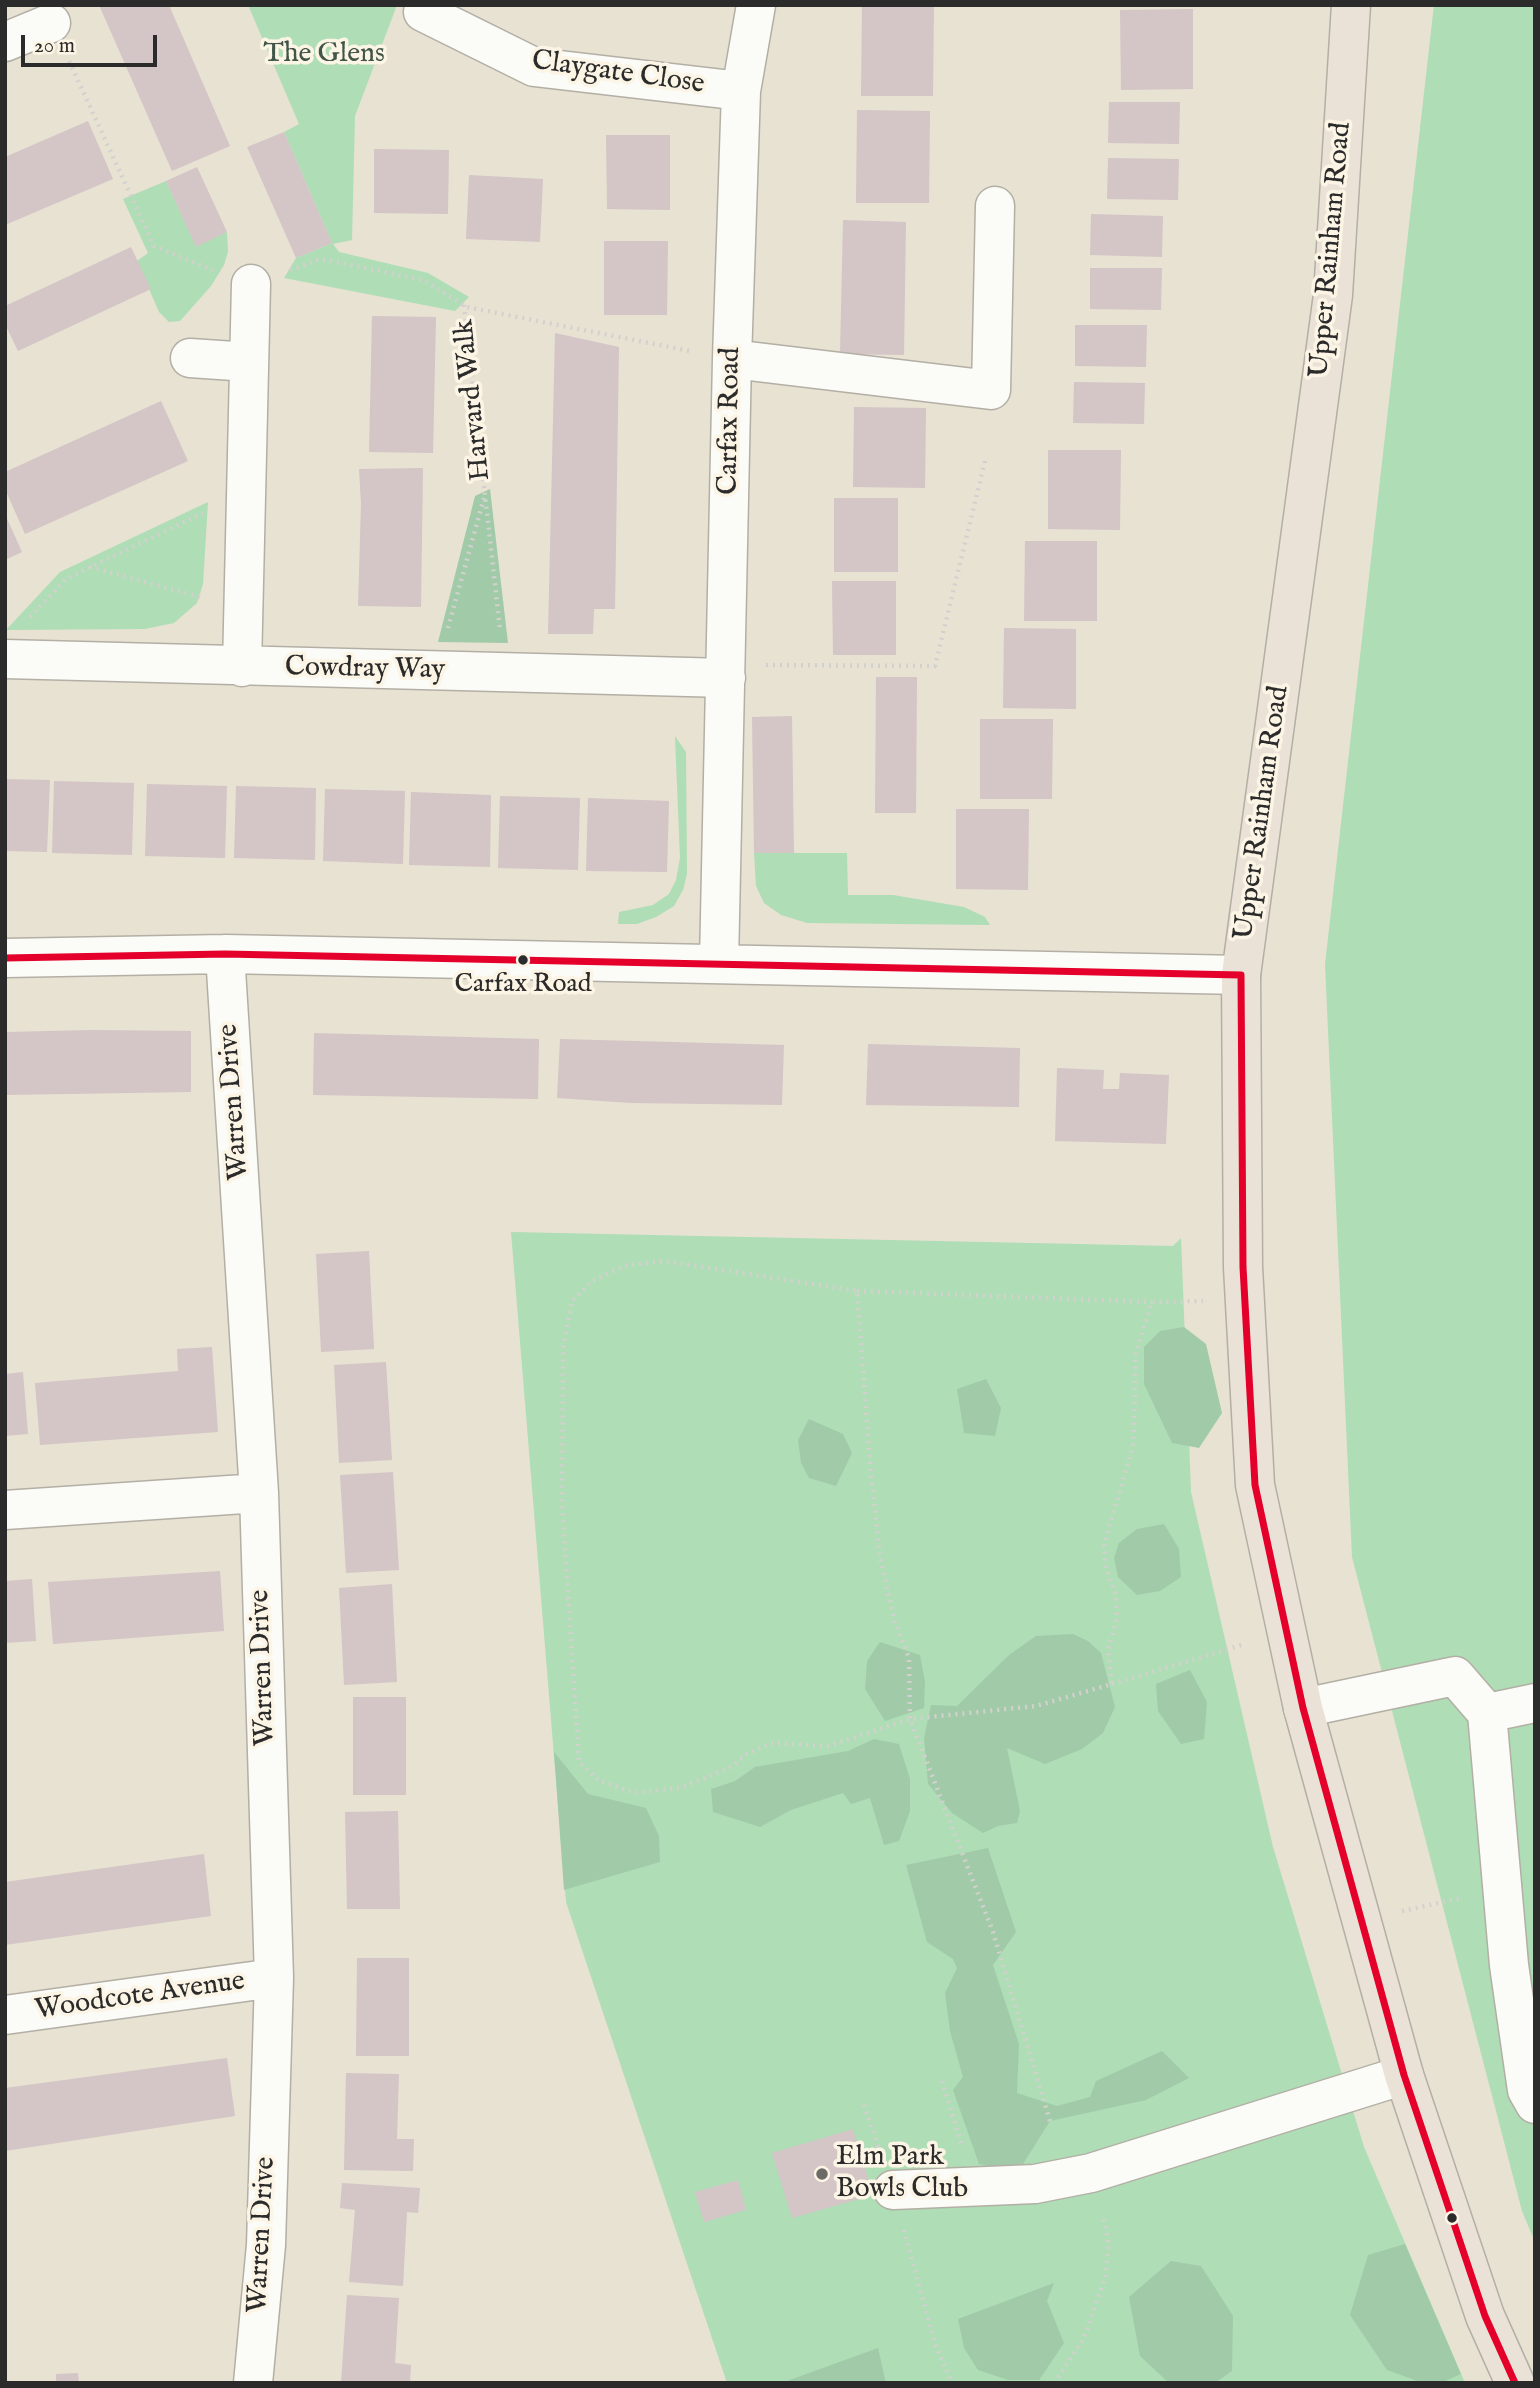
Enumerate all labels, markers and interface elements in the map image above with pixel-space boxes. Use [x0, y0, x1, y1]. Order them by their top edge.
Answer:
scale bar [24, 21, 161, 65]
text: 20 m [34, 33, 75, 60]
park label: The Glens [263, 38, 385, 72]
street label: Claygate Close [530, 45, 706, 103]
street label: Upper Rainham Road [1304, 121, 1360, 379]
street label: Harvard Walk [449, 318, 499, 482]
street label: Carfax Road [713, 347, 749, 495]
street label: Cowdray Way [284, 652, 446, 688]
street label: Upper Rainham Road [1229, 684, 1297, 942]
marker: Carfax Road [516, 953, 530, 967]
place label: Carfax Road [454, 970, 592, 1002]
street label: Warren Drive [213, 1023, 257, 1181]
street label: Warren Drive [244, 1589, 284, 1747]
street label: Woodcote Avenue [33, 1966, 247, 2028]
place label: Elm Park Bowls Club [836, 2141, 968, 2207]
street label: Warren Drive [242, 2156, 284, 2314]
marker: Elm Park Bowls Club [814, 2166, 830, 2182]
unlabelled marker [1445, 2211, 1459, 2225]

